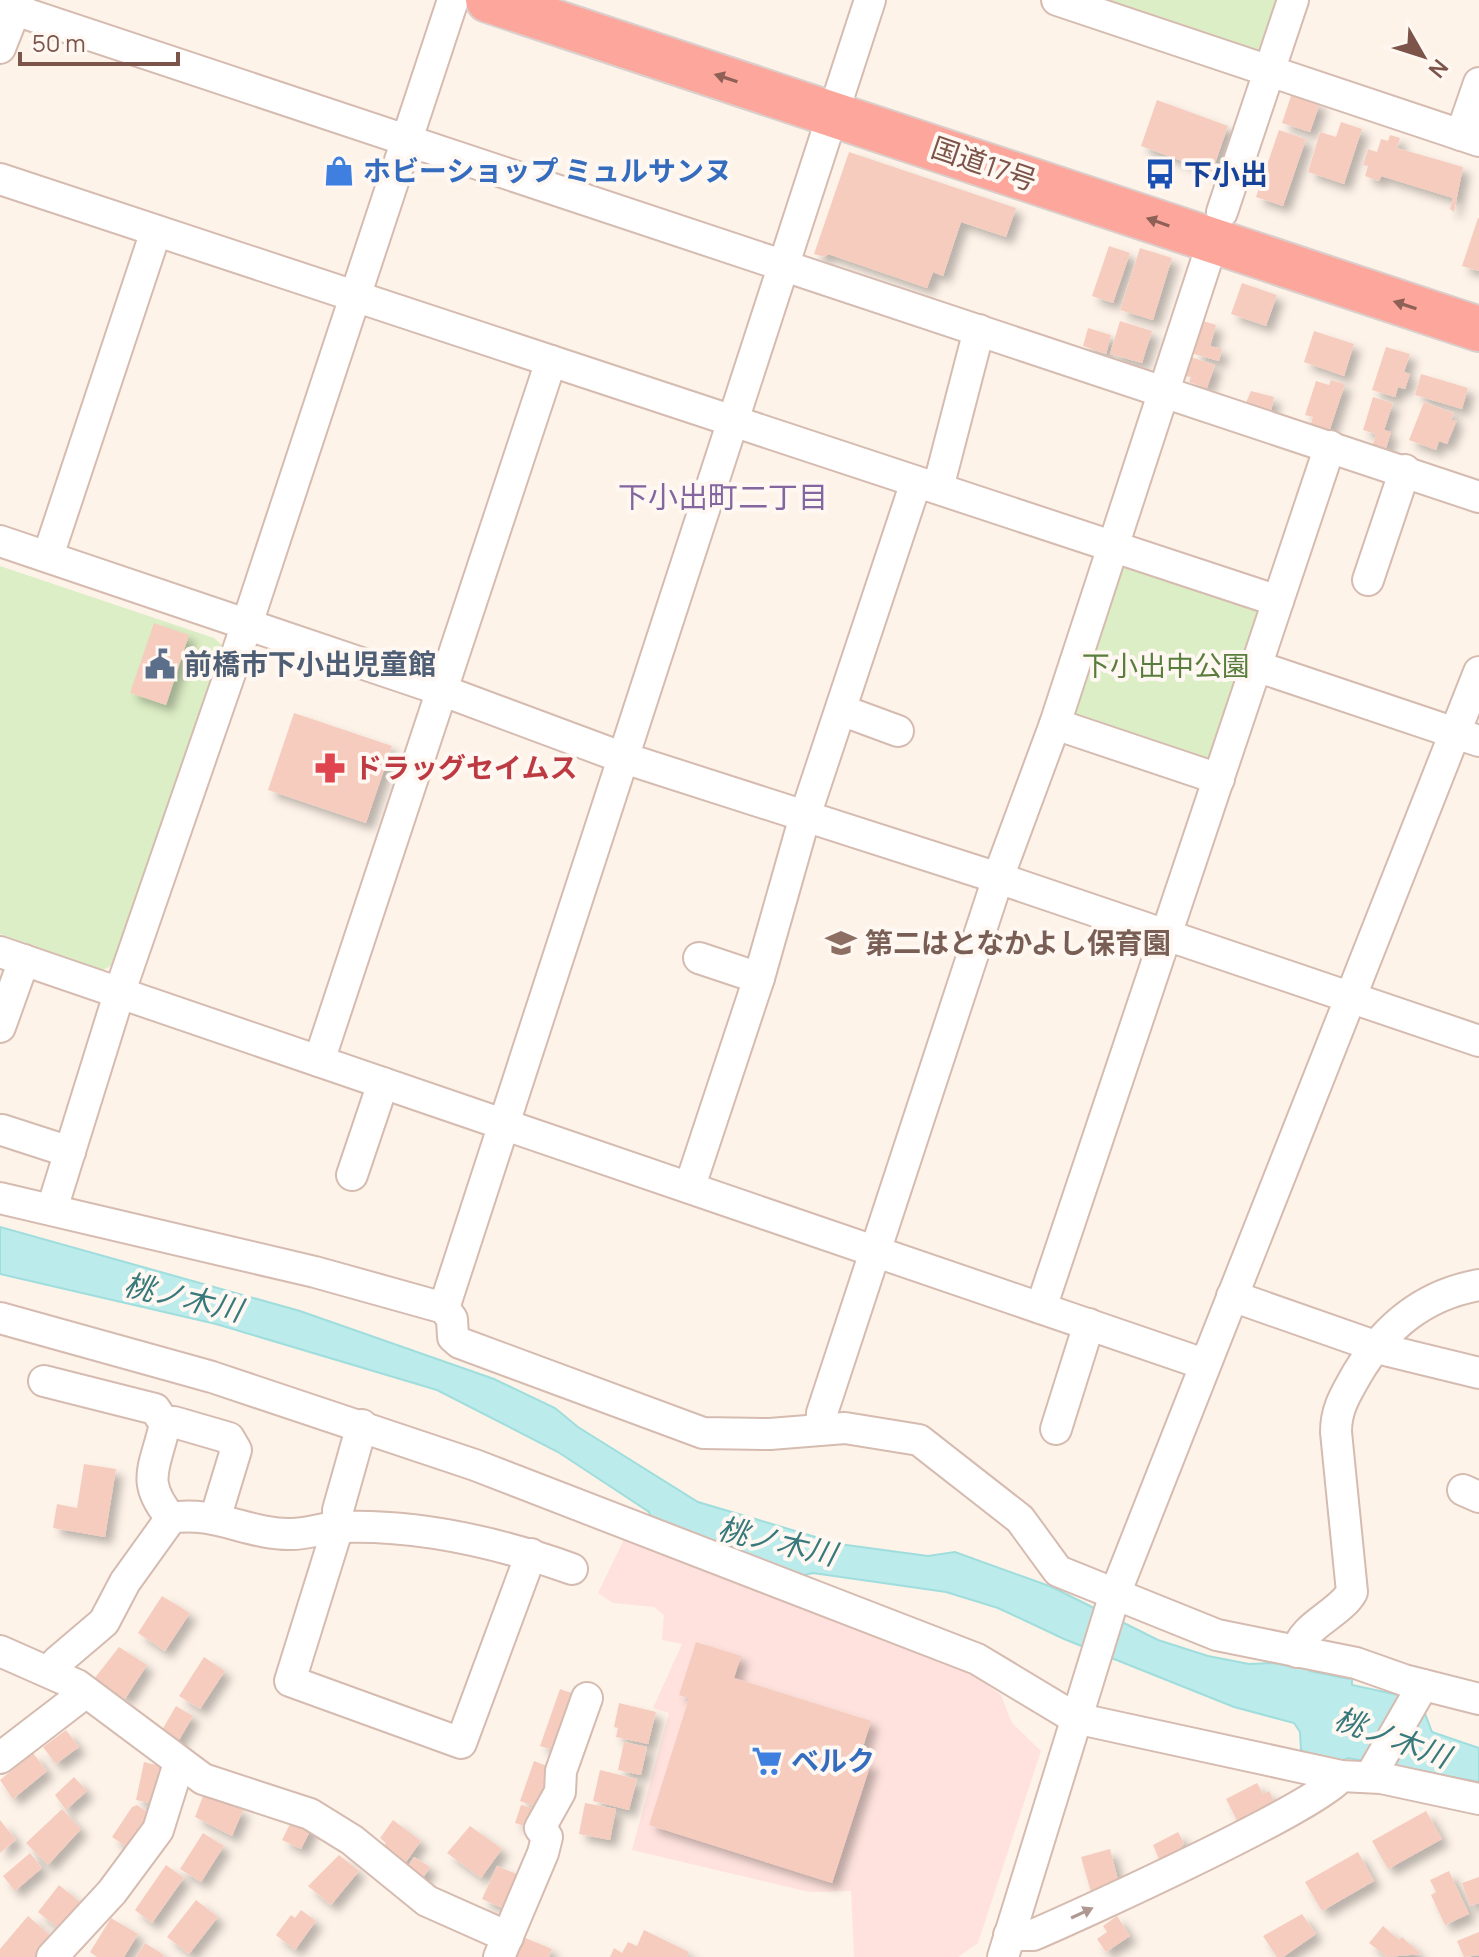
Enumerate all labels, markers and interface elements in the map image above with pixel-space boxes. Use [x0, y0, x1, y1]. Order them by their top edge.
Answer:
scale bar [20, 16, 178, 66]
north arrow [1383, 16, 1463, 96]
text: 50 m [32, 26, 86, 59]
text: N [1422, 53, 1455, 84]
one-way arrow [714, 71, 738, 83]
street label: 国道17号 [927, 127, 1042, 199]
place label: ホビーショップ ミュルサンヌ [363, 151, 732, 189]
shop icon: ホビーショップ ミュルサンヌ [322, 154, 356, 188]
place label: 下小出 [1184, 154, 1268, 192]
bus stop icon: 下小出 [1143, 157, 1177, 191]
one-way arrow [1146, 216, 1170, 228]
one-way arrow [1393, 298, 1417, 310]
district label: 下小出町二丁目 [618, 476, 828, 517]
place label: 前橋市下小出児童館 [184, 644, 436, 682]
park label: 下小出中公園 [1082, 646, 1250, 684]
public building icon: 前橋市下小出児童館 [143, 647, 177, 681]
place label: ドラッグセイムス [354, 748, 577, 786]
pharmacy icon: ドラッグセイムス [313, 751, 347, 785]
place label: 第二はとなかよし保育園 [865, 923, 1171, 961]
school or university icon: 第二はとなかよし保育園 [824, 926, 858, 960]
water label: 桃ノ木川 [120, 1263, 249, 1331]
water label: 桃ノ木川 [714, 1507, 843, 1575]
water label: 桃ノ木川 [1329, 1697, 1459, 1777]
place label: ベルク [791, 1741, 875, 1779]
supermarket icon: ベルク [750, 1744, 784, 1778]
one-way arrow [1070, 1906, 1093, 1920]

